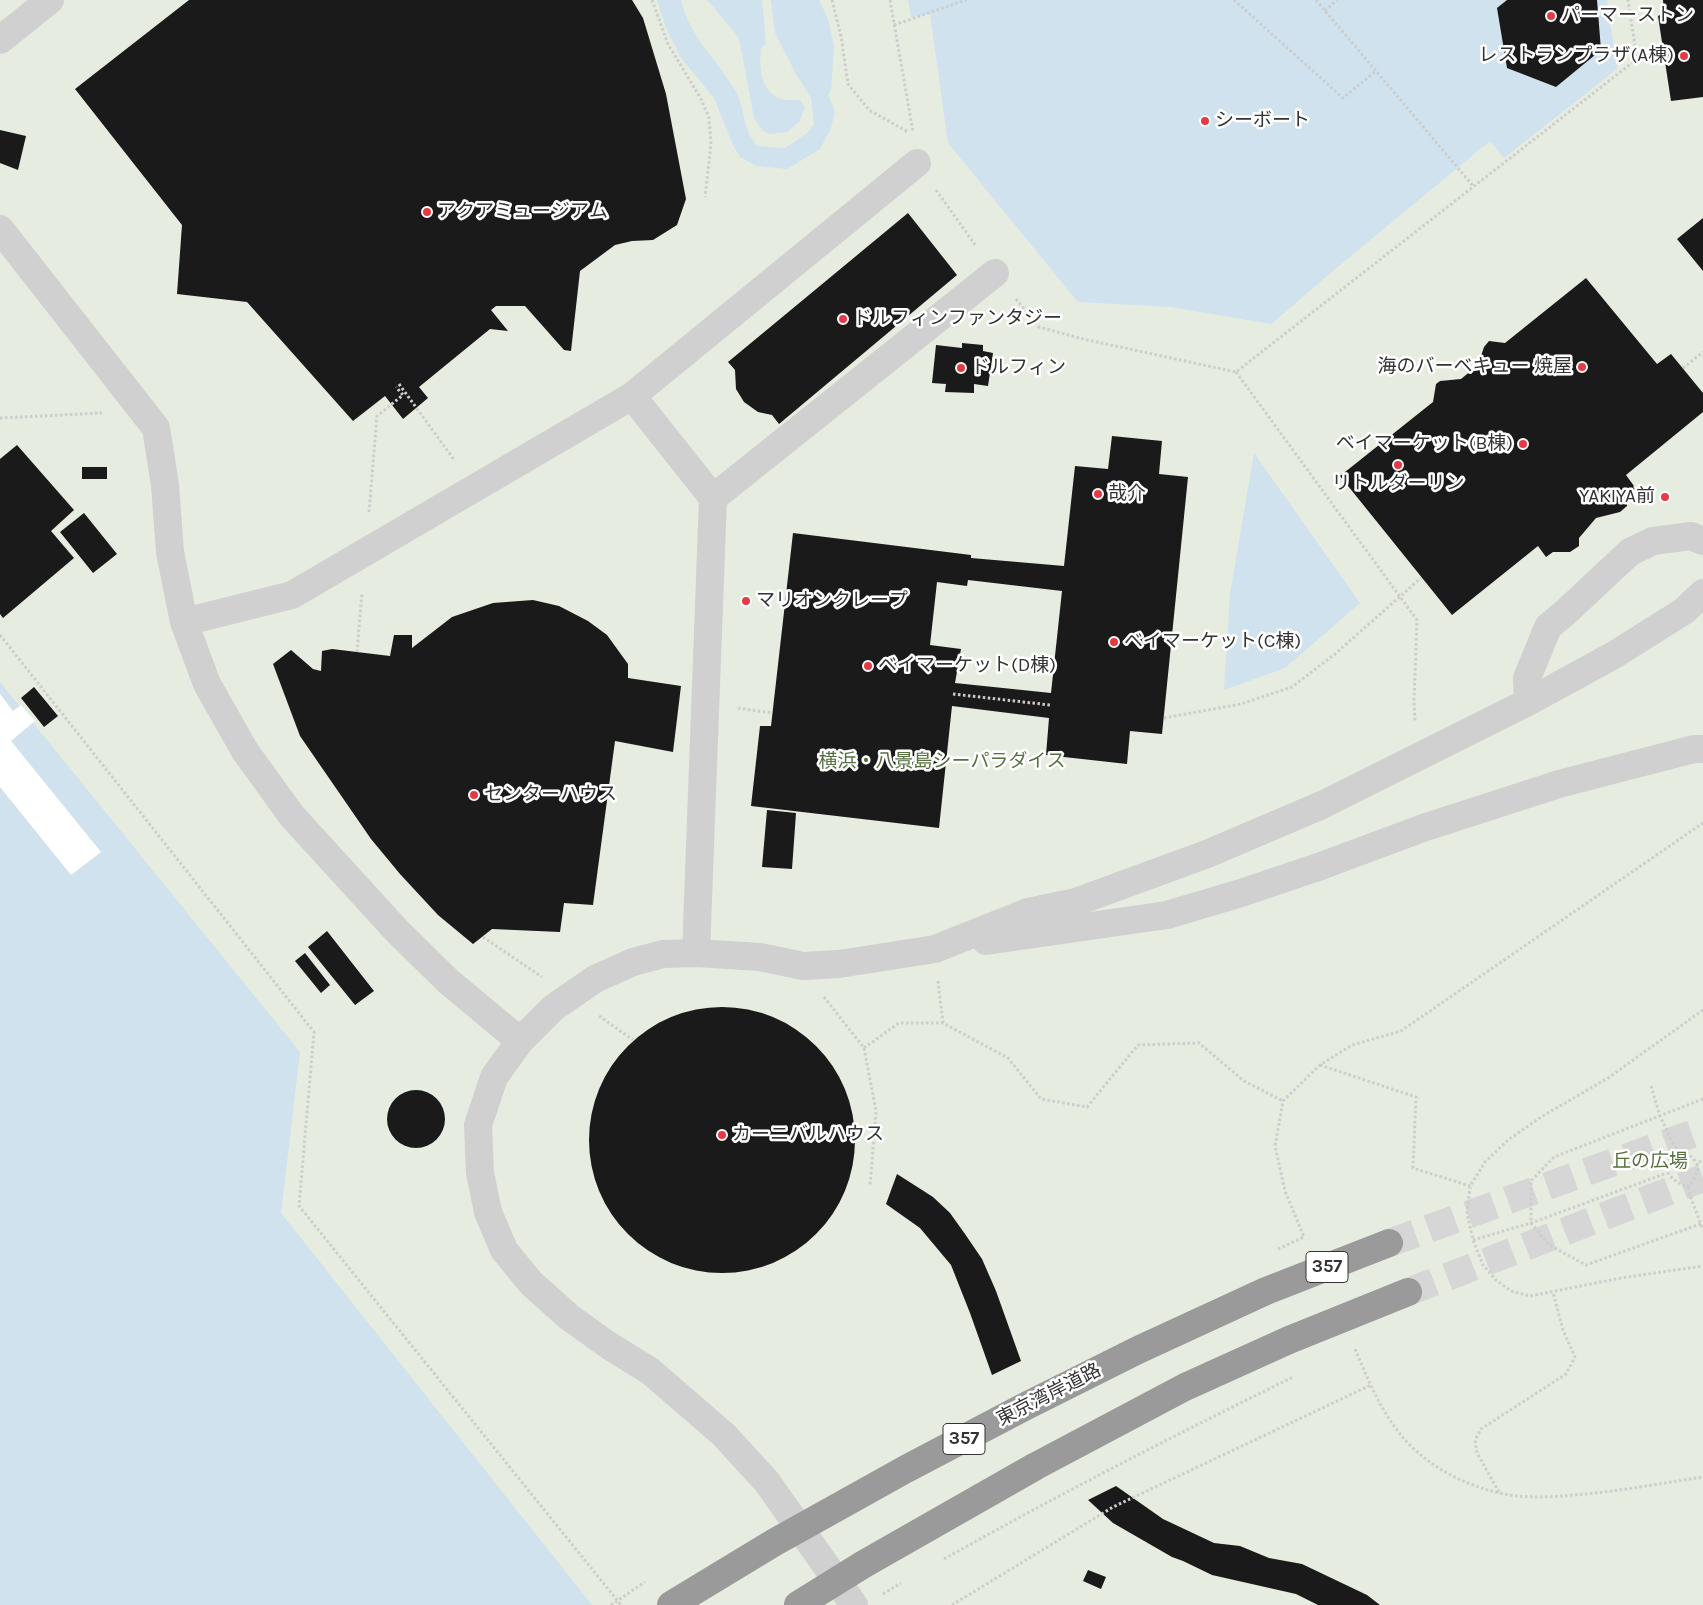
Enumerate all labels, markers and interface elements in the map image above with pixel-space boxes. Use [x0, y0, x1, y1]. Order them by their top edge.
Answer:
place label: パーマーストン [1561, 5, 1694, 27]
marker: パーマーストン [1545, 10, 1557, 22]
place label: レストランプラザ(A棟) [1479, 45, 1674, 67]
marker: レストランプラザ(A棟) [1678, 50, 1690, 62]
place label: シーボート [1215, 110, 1310, 132]
marker: シーボート [1199, 115, 1211, 127]
place label: アクアミュージアム [437, 201, 608, 223]
marker: アクアミュージアム [421, 206, 433, 218]
place label: ドルフィンファンタジー [853, 308, 1062, 330]
marker: ドルフィンファンタジー [837, 313, 849, 325]
place label: 海のバーベキュー 焼屋 [1377, 356, 1572, 378]
place label: ドルフィン [971, 357, 1066, 379]
marker: 海のバーベキュー 焼屋 [1576, 361, 1588, 373]
marker: ドルフィン [955, 362, 967, 374]
place label: ベイマーケット(B棟) [1336, 433, 1513, 455]
marker: ベイマーケット(B棟) [1517, 438, 1529, 450]
marker: リトルダーリン [1392, 459, 1404, 471]
place label: リトルダーリン [1332, 473, 1464, 495]
place label: 哉介 [1108, 483, 1146, 505]
place label: YAKIYA前 [1579, 486, 1655, 508]
marker: 哉介 [1092, 488, 1104, 500]
marker: YAKIYA前 [1659, 491, 1671, 503]
place label: マリオンクレープ [756, 590, 908, 612]
marker: マリオンクレープ [740, 595, 752, 607]
place label: ベイマーケット(C棟) [1124, 631, 1301, 653]
marker: ベイマーケット(C棟) [1108, 636, 1120, 648]
place label: ベイマーケット(D棟) [878, 655, 1056, 677]
marker: ベイマーケット(D棟) [862, 660, 874, 672]
park label: 横浜・八景島シーパラダイス [819, 751, 1065, 773]
place label: センターハウス [484, 784, 617, 806]
marker: センターハウス [468, 789, 480, 801]
place label: カーニバルハウス [732, 1124, 884, 1146]
marker: カーニバルハウス [716, 1129, 728, 1141]
park label: 丘の広場 [1612, 1151, 1688, 1173]
road number: 357 [1306, 1252, 1348, 1282]
street label: 東京湾岸道路 [993, 1359, 1105, 1431]
road number: 357 [943, 1424, 985, 1455]

